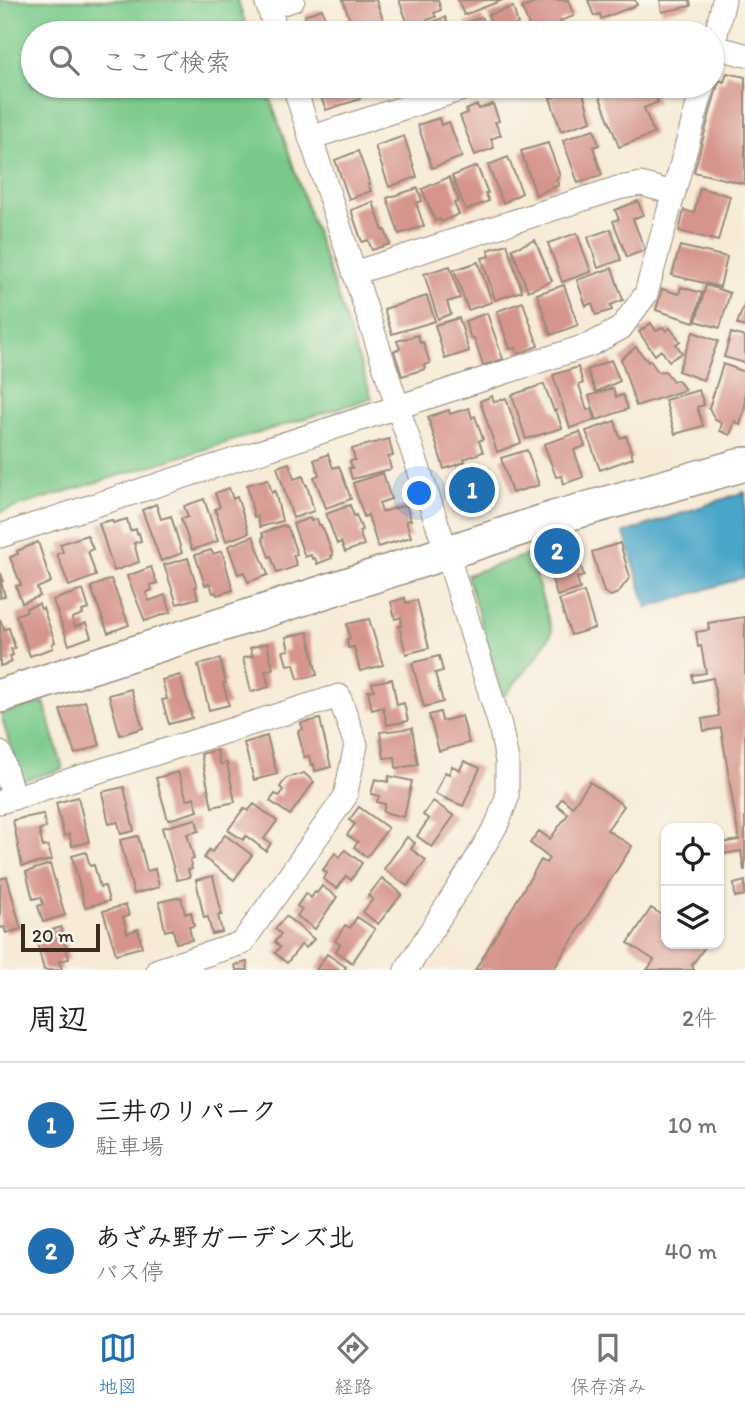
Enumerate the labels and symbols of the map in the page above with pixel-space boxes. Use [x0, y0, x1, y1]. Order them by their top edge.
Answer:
pin: 1 [449, 464, 495, 516]
your location [402, 476, 436, 510]
pin: 2 [534, 525, 580, 577]
scale bar [21, 921, 100, 953]

